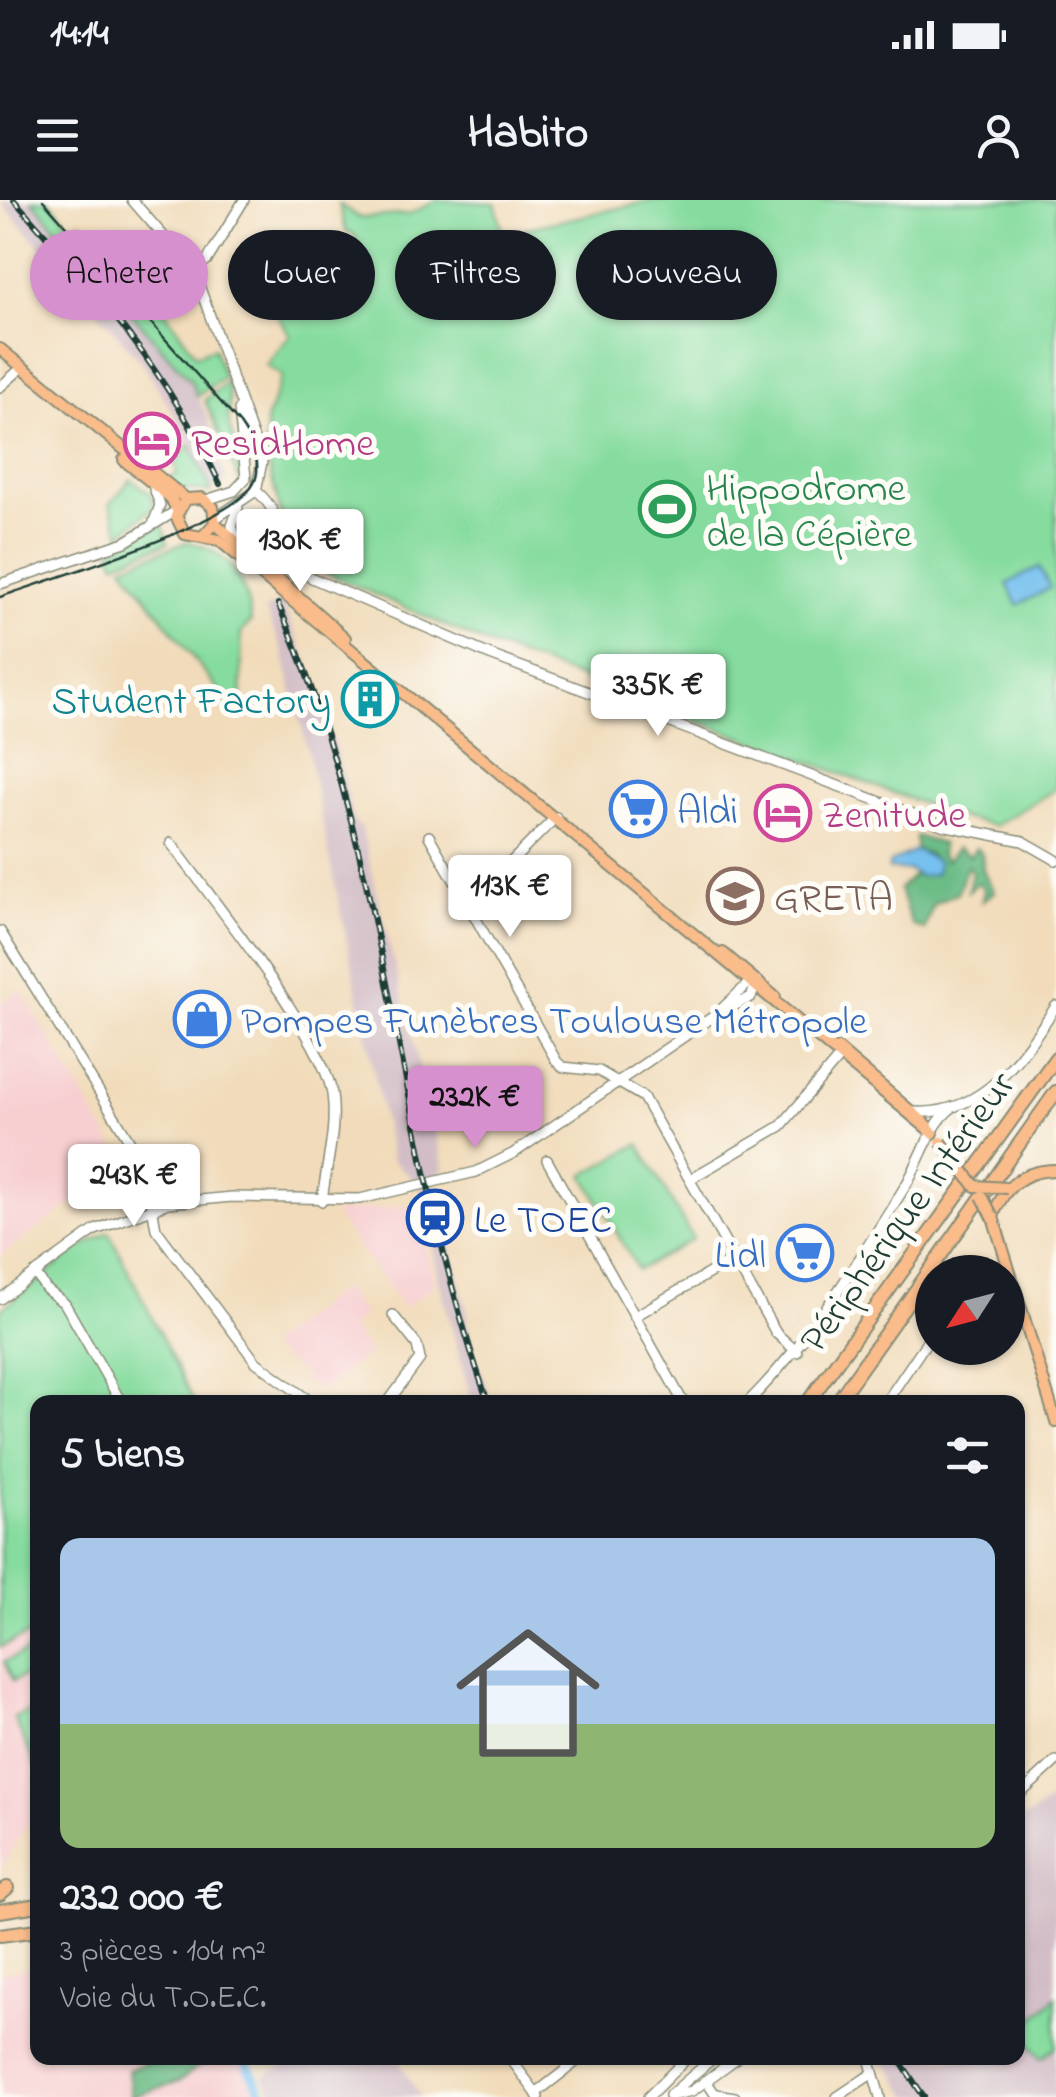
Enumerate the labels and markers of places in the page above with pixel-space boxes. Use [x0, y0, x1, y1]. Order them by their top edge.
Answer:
hotel icon: ResidHome [122, 411, 182, 471]
place label: ResidHome [191, 416, 374, 475]
place label: Hippodrome de la Cépière [706, 461, 912, 566]
sports icon: Hippodrome de la Cépière [637, 479, 697, 539]
pin: 130K € [219, 509, 381, 594]
pin: 335K € [577, 654, 739, 739]
building icon: Student Factory [340, 669, 400, 729]
place label: Student Factory [51, 674, 331, 733]
supermarket icon: Aldi [608, 779, 668, 839]
hotel icon: Zenitude [753, 783, 813, 843]
place label: Aldi [677, 784, 738, 843]
place label: Zenitude [822, 788, 966, 847]
pin: 113K € [429, 855, 591, 940]
school or university icon: GRETA [705, 866, 765, 926]
place label: GRETA [774, 871, 893, 930]
shop icon: Pompes Funèbres Toulouse Métropole [172, 989, 232, 1049]
place label: Pompes Funèbres Toulouse Métropole [241, 994, 867, 1053]
pin: 232K € [394, 1066, 556, 1151]
pin: 243K € [53, 1144, 215, 1229]
station icon: Le TOEC [405, 1188, 465, 1248]
place label: Le TOEC [474, 1193, 612, 1252]
supermarket icon: Lidl [775, 1223, 835, 1283]
place label: Lidl [715, 1228, 766, 1287]

